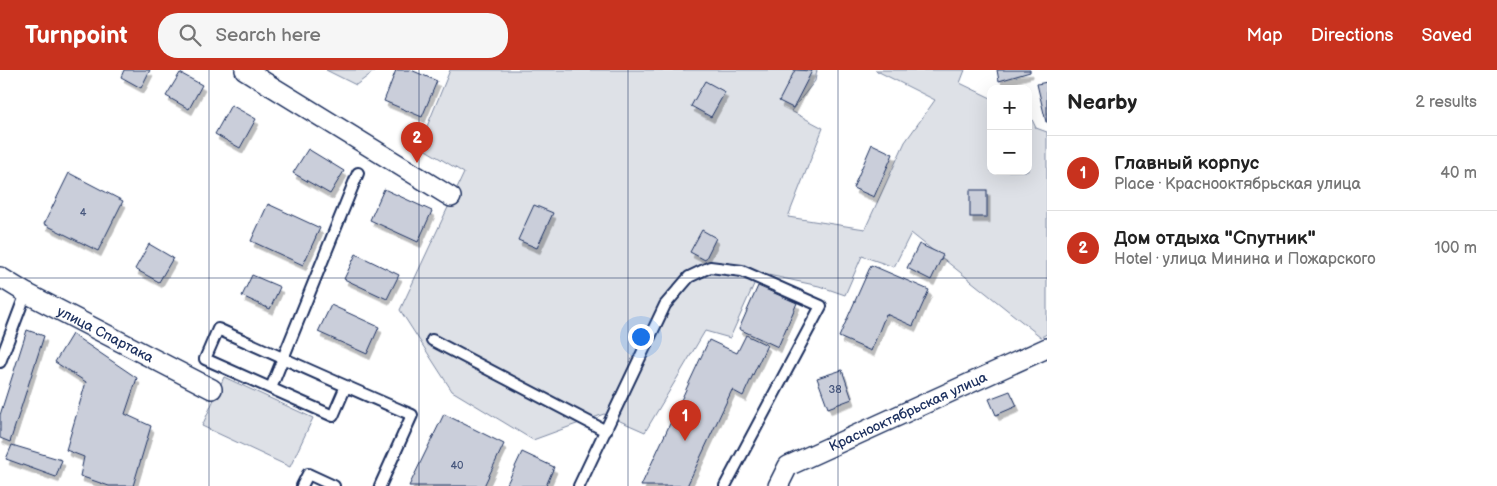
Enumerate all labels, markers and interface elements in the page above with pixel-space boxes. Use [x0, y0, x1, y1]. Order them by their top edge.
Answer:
search box [158, 13, 508, 58]
text: Turnpoint [25, 21, 128, 50]
icon: search [176, 21, 204, 49]
text: Search here [216, 24, 321, 47]
text: Map [1247, 25, 1283, 46]
text: Directions [1311, 25, 1393, 46]
text: Saved [1421, 25, 1472, 46]
map controls [987, 85, 1032, 175]
button: + [987, 85, 1032, 130]
text: Nearby [1067, 90, 1137, 115]
text: 2 results [1415, 93, 1477, 112]
pin: 2 [401, 122, 433, 163]
button: − [987, 130, 1032, 175]
text: Главный корпус [1114, 152, 1259, 175]
text: 1 [1080, 164, 1086, 183]
text: 40 m [1440, 164, 1477, 183]
text: Place · Краснооктябрьская улица [1114, 175, 1361, 194]
house number: 4 [80, 206, 87, 219]
text: Дом отдыха "Спутник" [1114, 227, 1316, 250]
text: 2 [1078, 239, 1088, 258]
text: 100 m [1434, 239, 1477, 258]
text: Hotel · улица Минина и Пожарского [1114, 250, 1376, 269]
street label: улица Спартака [54, 302, 157, 366]
your location [628, 324, 654, 350]
street label: Краснооктябрьская улица [826, 368, 990, 455]
house number: 38 [828, 383, 842, 396]
pin: 1 [669, 400, 701, 441]
house number: 40 [450, 459, 464, 472]

